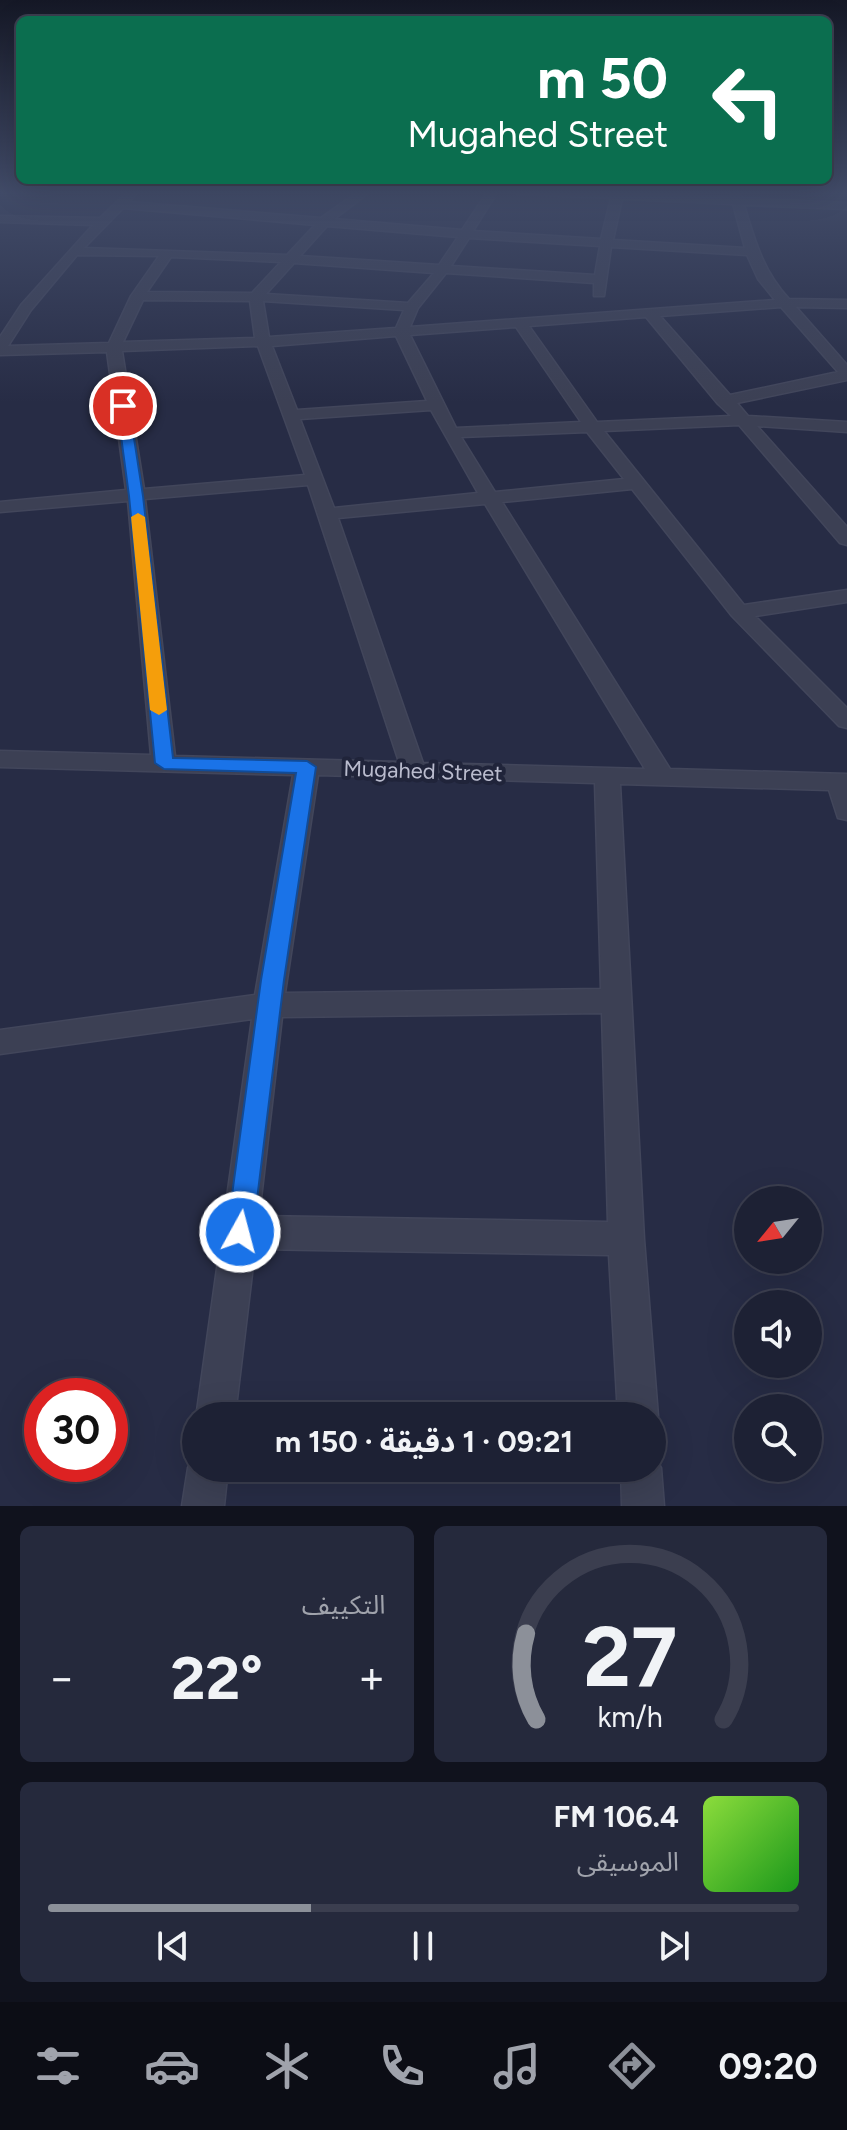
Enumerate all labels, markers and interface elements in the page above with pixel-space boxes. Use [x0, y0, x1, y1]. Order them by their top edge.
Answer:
text: 50 m [537, 45, 668, 112]
icon: left [696, 48, 800, 152]
text: Mugahed Street [407, 113, 668, 156]
pin [89, 372, 157, 440]
icon: arrive [101, 384, 145, 428]
street label: Mugahed Street [343, 755, 503, 787]
north arrow [734, 1186, 822, 1274]
map controls [734, 1186, 822, 1482]
position arrow [198, 1190, 282, 1274]
button: sound [734, 1290, 822, 1378]
speed limit sign: 30 [24, 1378, 128, 1482]
button: search [734, 1394, 822, 1482]
text: 09:21 · 1 دقيقة · 150 m [275, 1423, 573, 1460]
text: التكييف [302, 1589, 386, 1621]
text: 27 [583, 1607, 677, 1707]
text: 22° [171, 1642, 263, 1714]
text: − [48, 1651, 75, 1704]
text: + [358, 1651, 385, 1704]
text: km/h [598, 1700, 663, 1734]
text: 106.4 FM [554, 1798, 679, 1835]
text: الموسيقى [577, 1846, 679, 1878]
icon: previous [151, 1924, 195, 1968]
icon: pause [401, 1924, 445, 1968]
icon: next [652, 1924, 696, 1968]
icon: filters [30, 2038, 86, 2094]
icon: car [144, 2038, 200, 2094]
icon: climate [259, 2038, 315, 2094]
icon: phone [374, 2038, 430, 2094]
icon: music [489, 2038, 545, 2094]
icon: directions [604, 2038, 660, 2094]
text: 09:20 [718, 2045, 818, 2088]

